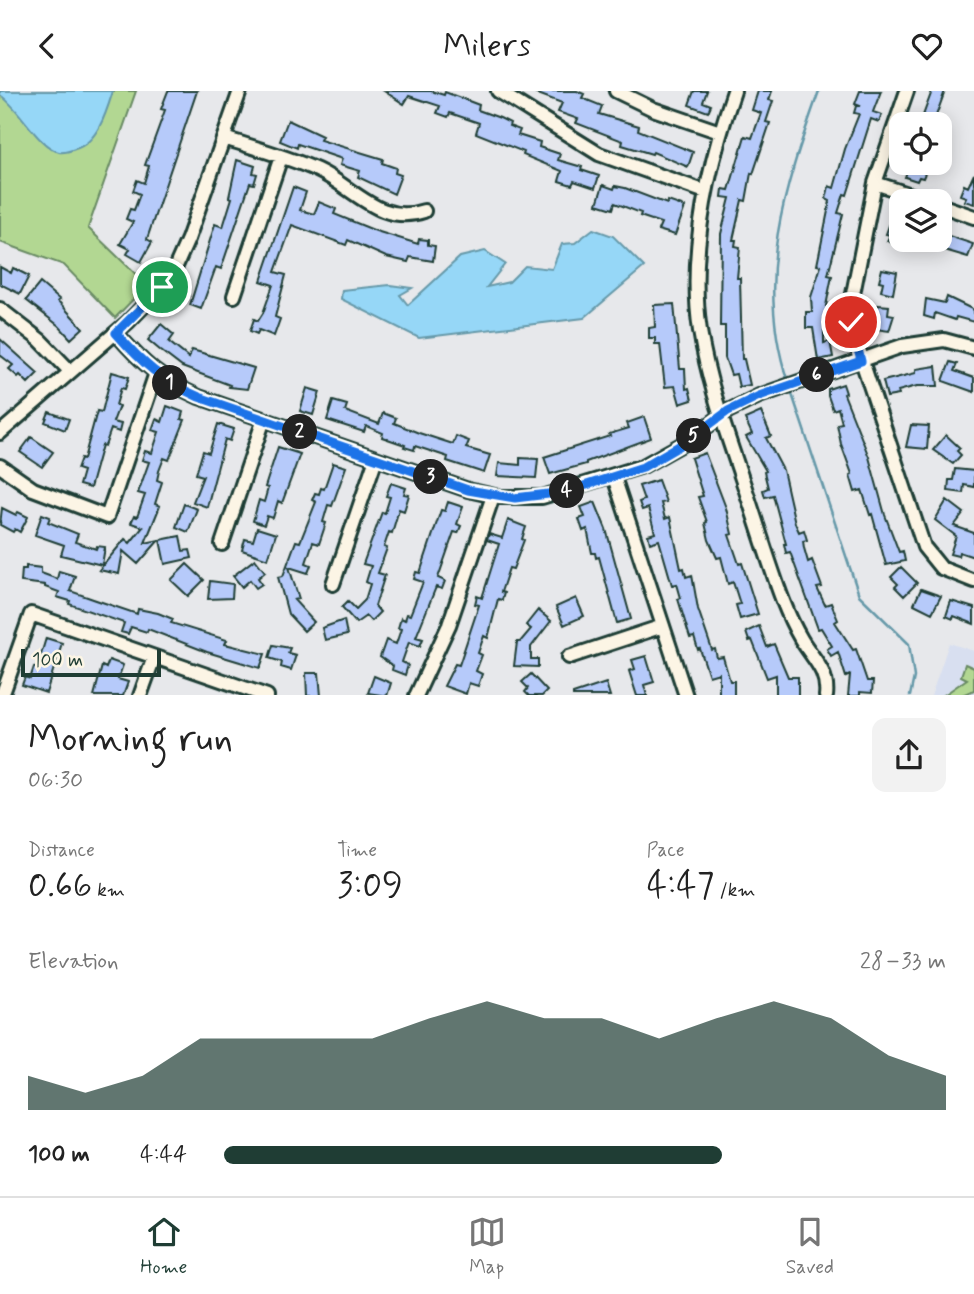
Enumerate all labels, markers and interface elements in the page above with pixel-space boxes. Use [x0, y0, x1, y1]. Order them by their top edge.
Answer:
text: Milers [443, 25, 531, 67]
icon: back [28, 27, 66, 65]
icon: heart [908, 27, 946, 65]
map controls [889, 112, 952, 252]
button: locate [889, 112, 952, 175]
button: layers [889, 189, 952, 252]
pin [132, 257, 192, 317]
icon: arrive [143, 268, 181, 306]
pin [821, 292, 881, 352]
icon: check [832, 303, 870, 341]
pin: 6 [800, 357, 834, 393]
text: 6 [812, 362, 821, 387]
pin: 1 [152, 365, 188, 401]
text: 1 [165, 370, 174, 395]
pin: 2 [282, 415, 318, 449]
text: 2 [295, 419, 304, 444]
pin: 5 [676, 419, 712, 453]
text: 5 [688, 423, 699, 448]
pin: 3 [414, 459, 448, 495]
text: 3 [426, 464, 435, 489]
pin: 4 [550, 473, 584, 509]
text: 4 [561, 478, 572, 503]
scale bar [21, 647, 161, 678]
text: 100 m [32, 648, 83, 673]
text: Morning run [28, 715, 233, 764]
button: share [872, 718, 946, 792]
text: 06:30 [28, 766, 83, 796]
text: Distance [28, 838, 95, 863]
text: Time [337, 838, 377, 863]
text: Pace [647, 838, 684, 863]
text: 0.66 [28, 863, 92, 909]
text: 3:09 [337, 863, 403, 909]
text: 4:47 [647, 863, 714, 909]
text: km [92, 878, 125, 903]
text: /km [714, 878, 756, 903]
text: Elevation [28, 947, 119, 977]
text: 28–33 m [860, 947, 946, 977]
text: 100 m [28, 1140, 90, 1170]
text: 4:44 [140, 1140, 187, 1170]
tab: Home [140, 1213, 187, 1280]
tab: Map [468, 1213, 506, 1280]
tab: Saved [786, 1213, 834, 1280]

